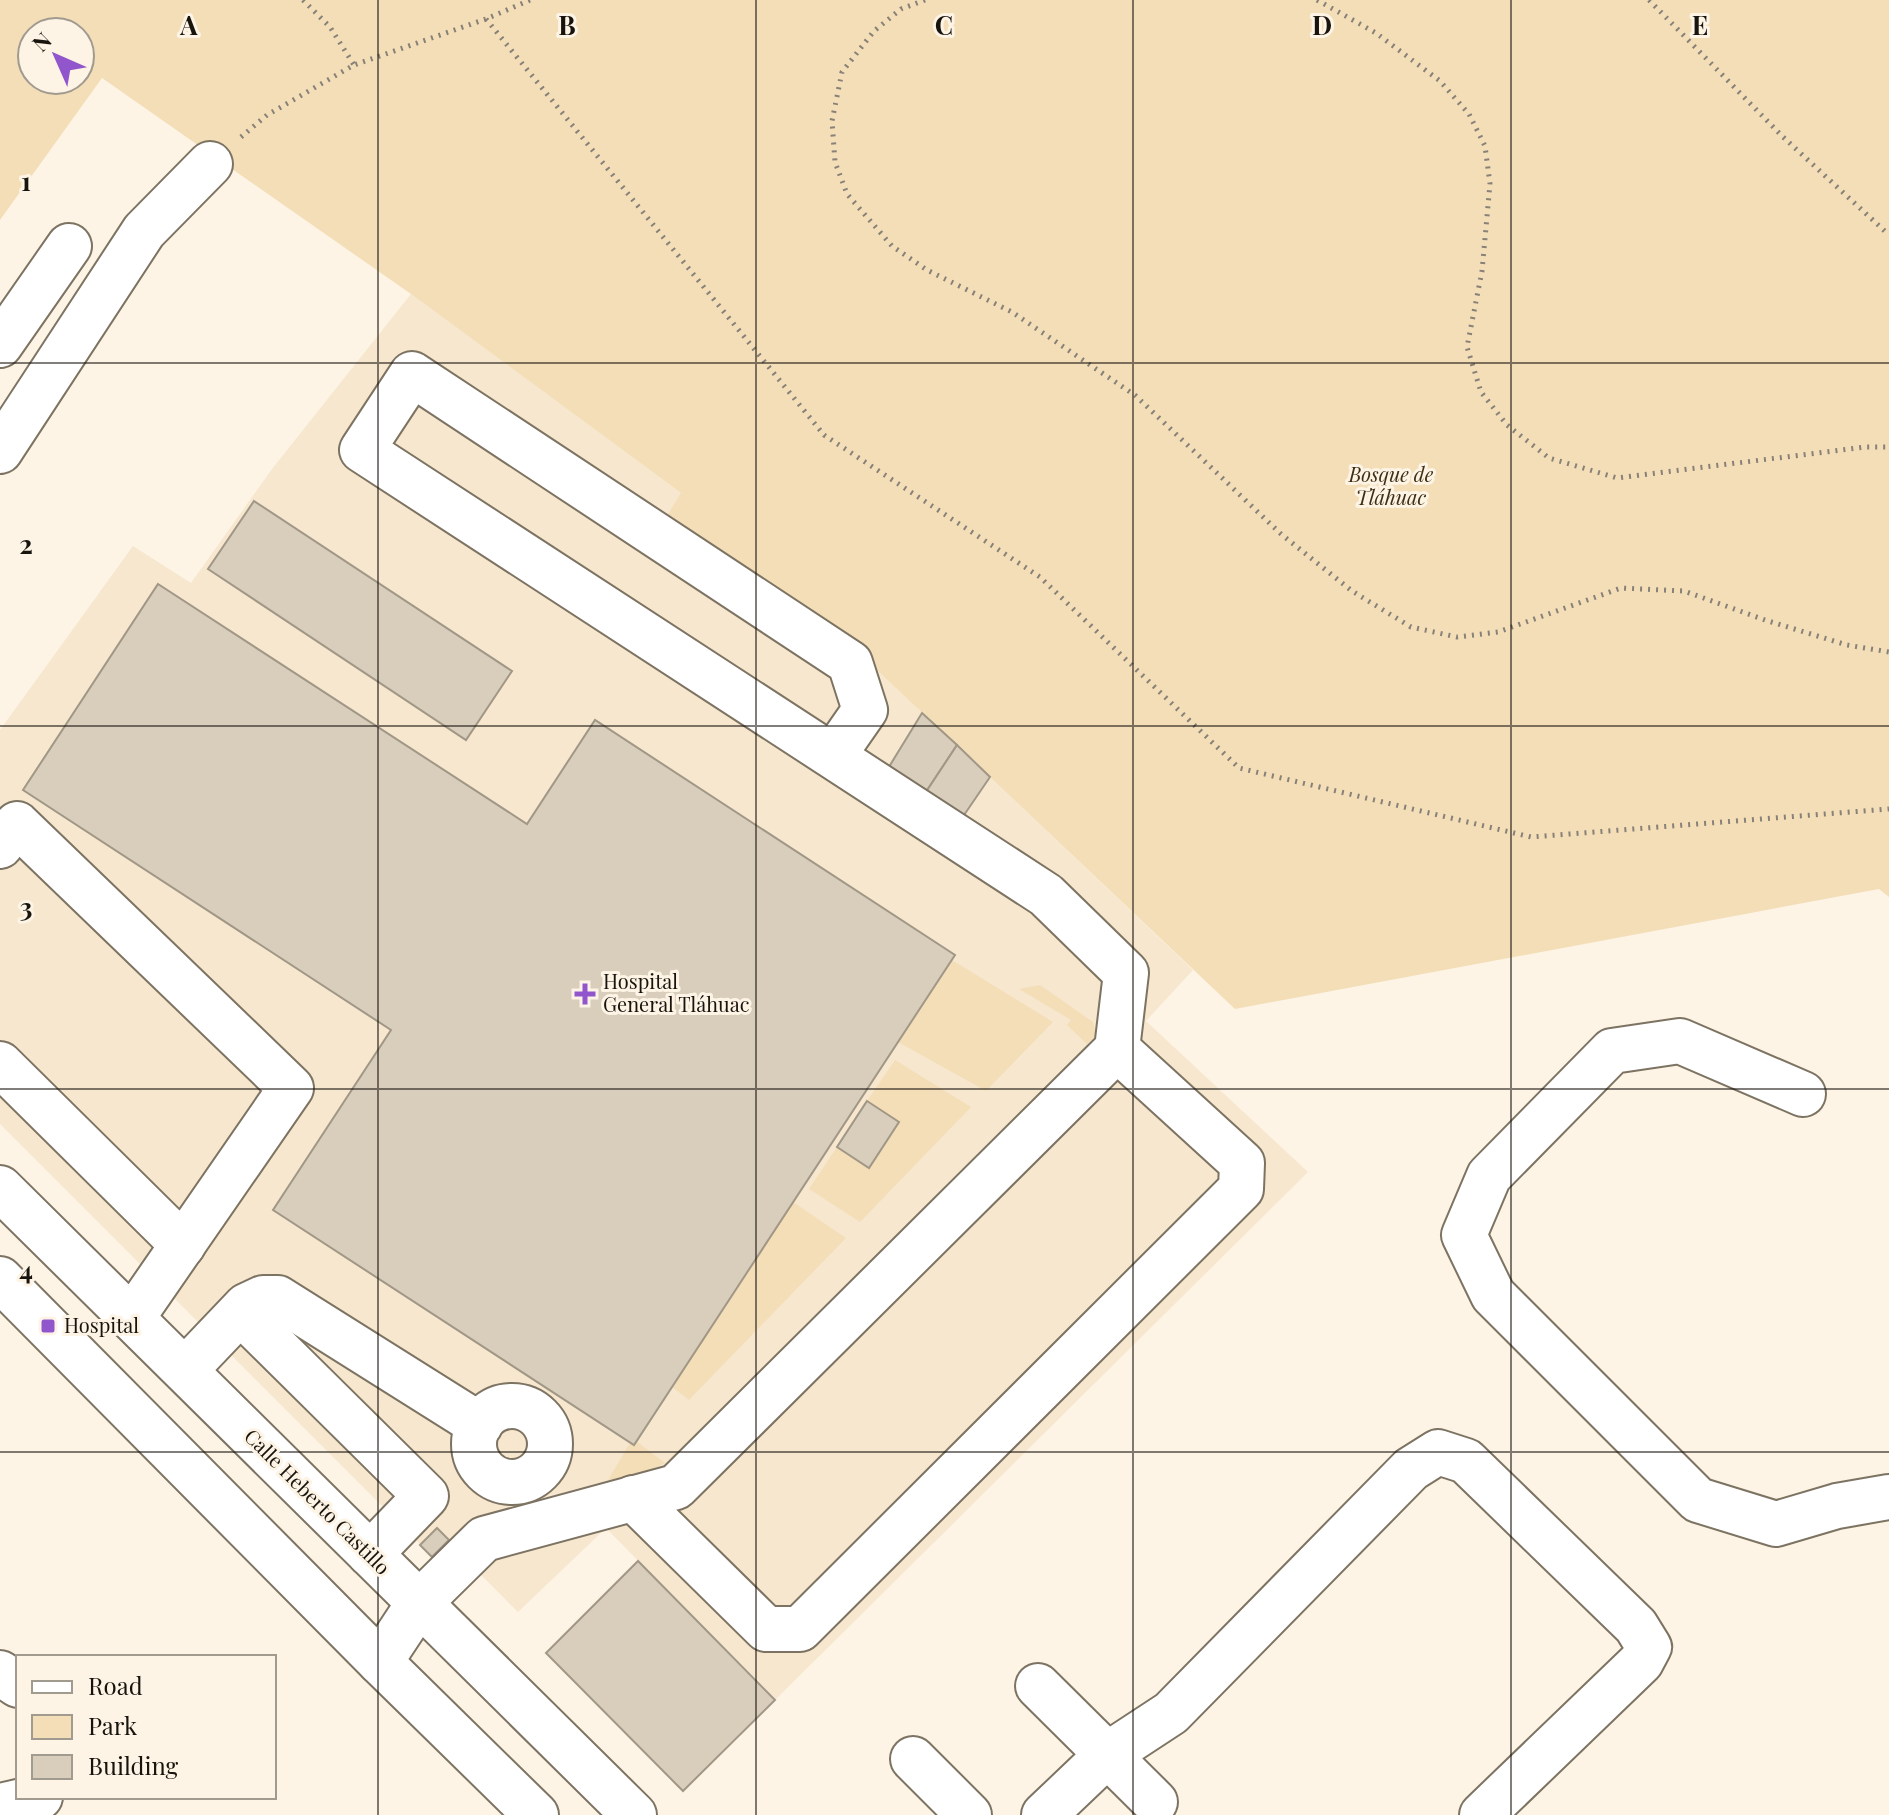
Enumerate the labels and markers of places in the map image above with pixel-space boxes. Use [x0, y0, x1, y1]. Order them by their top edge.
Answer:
place label: Hospital General Tláhuac [603, 967, 750, 1017]
marker: Hospital General Tláhuac [574, 983, 596, 1005]
place label: Hospital [64, 1311, 139, 1338]
marker: Hospital [39, 1317, 57, 1335]

